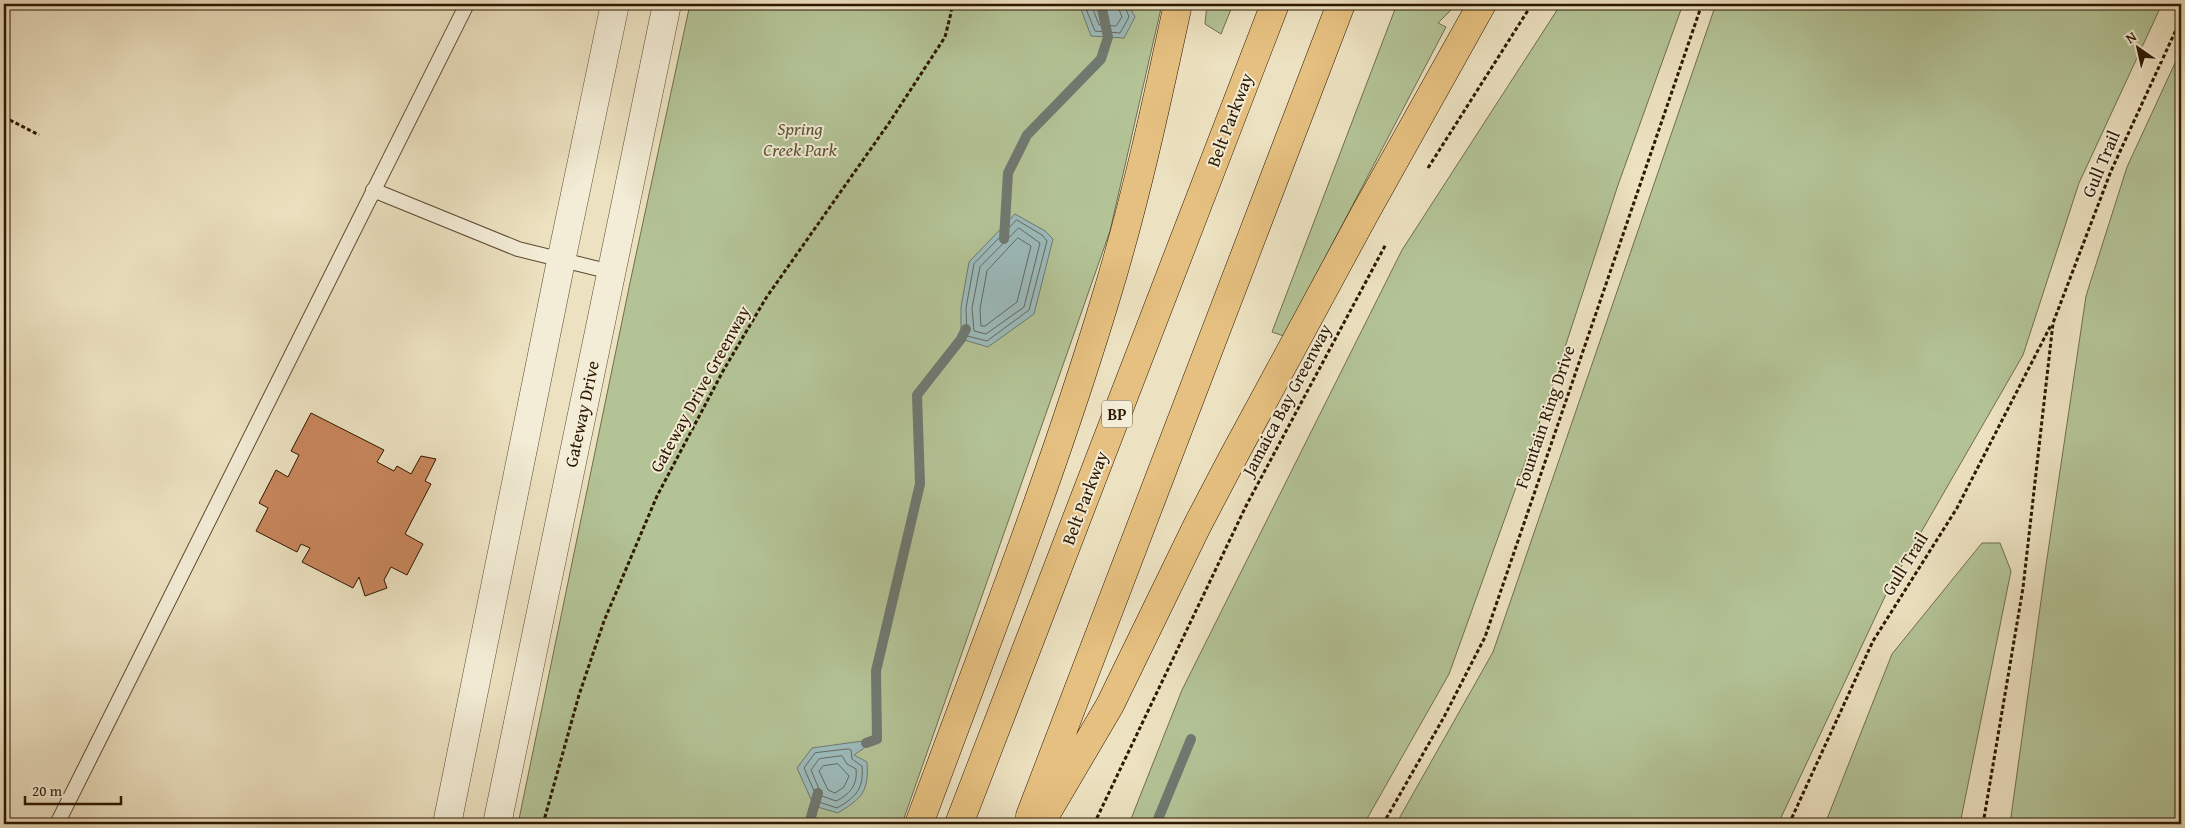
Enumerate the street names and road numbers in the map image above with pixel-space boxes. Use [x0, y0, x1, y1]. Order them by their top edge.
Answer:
street label: Belt Parkway [1199, 69, 1260, 171]
street label: Gull Trail [2074, 126, 2127, 201]
street label: Gateway Drive Greenway [642, 300, 757, 477]
street label: Jamaica Bay Greenway [1234, 319, 1338, 483]
street label: Fountain Ring Drive [1507, 342, 1582, 492]
street label: Gateway Drive [557, 358, 606, 470]
road number: BP [1102, 400, 1132, 428]
street label: Belt Parkway [1054, 447, 1115, 549]
street label: Gull Trail [1874, 527, 1935, 601]

